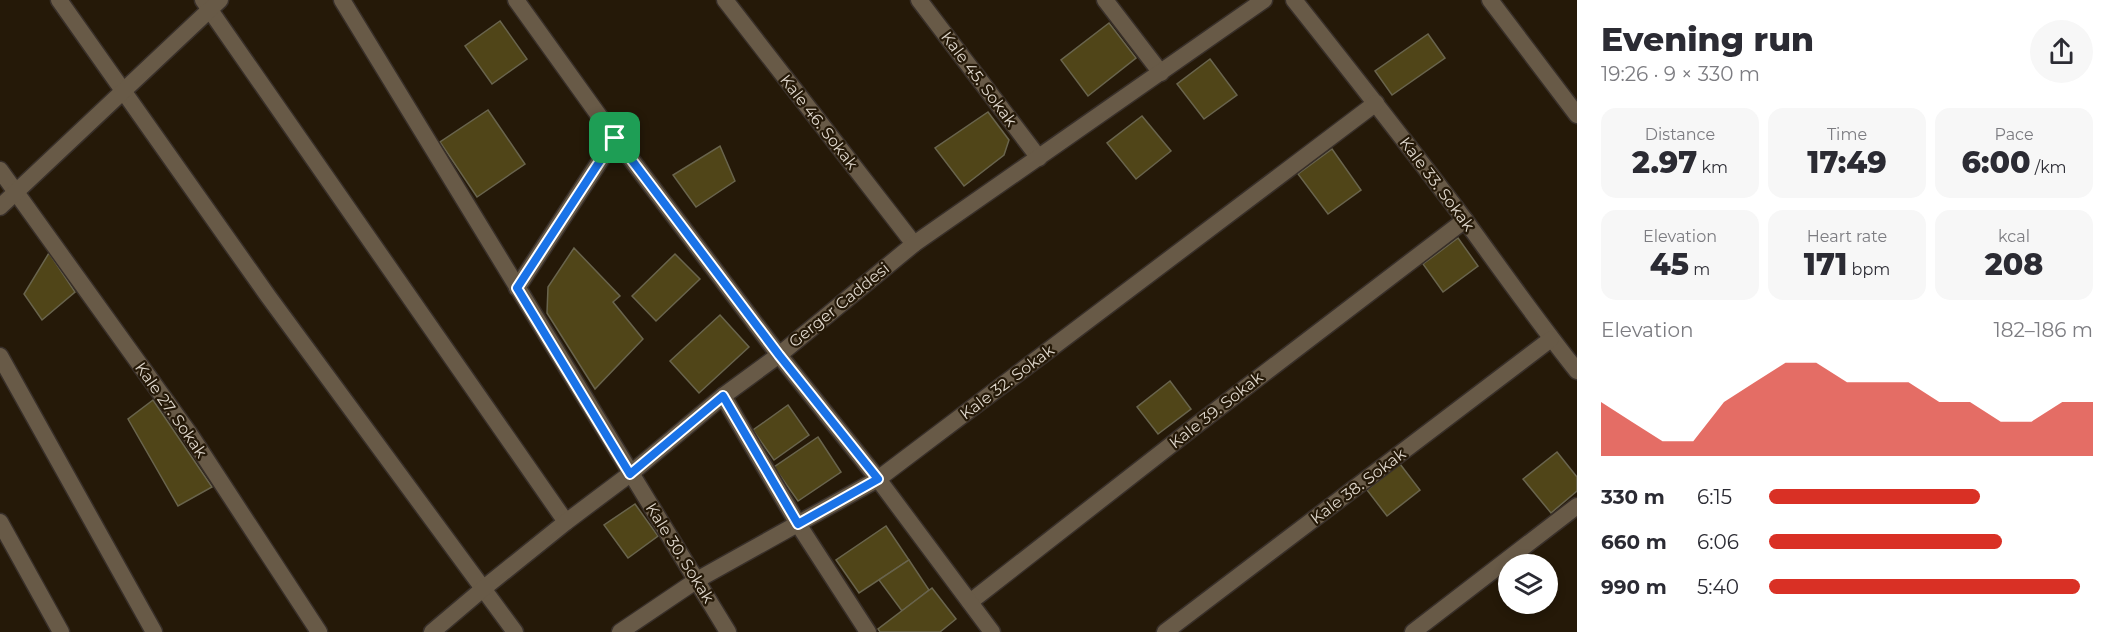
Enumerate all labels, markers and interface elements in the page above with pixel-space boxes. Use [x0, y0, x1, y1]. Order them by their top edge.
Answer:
text: Evening run [1601, 19, 1814, 59]
button: share [2030, 20, 2093, 83]
street label: Kale 45. Sokak [937, 28, 1021, 131]
text: 19:26 · 9 × 330 m [1601, 62, 1760, 86]
street label: Kale 46. Sokak [776, 71, 862, 174]
pin [589, 112, 640, 163]
icon: arrive [598, 121, 631, 154]
text: Distance [1645, 125, 1715, 144]
text: Time [1827, 125, 1867, 144]
text: Pace [1994, 125, 2034, 144]
street label: Kale 33. Sokak [1396, 133, 1479, 235]
text: 2.97 [1632, 144, 1697, 181]
text: 17:49 [1807, 144, 1887, 181]
text: 6:00 [1961, 144, 2031, 181]
text: km [1697, 158, 1728, 177]
text: /km [2031, 158, 2067, 177]
text: Elevation [1643, 227, 1717, 246]
text: Heart rate [1807, 227, 1887, 246]
text: kcal [1998, 227, 2030, 246]
text: 45 [1650, 246, 1689, 283]
text: 171 [1804, 246, 1847, 283]
text: 208 [1985, 246, 2043, 283]
street label: Gerger Caddesi [785, 259, 893, 351]
text: m [1689, 260, 1710, 279]
text: bpm [1847, 260, 1890, 279]
text: Elevation [1601, 318, 1693, 342]
text: 182–186 m [1994, 318, 2093, 342]
street label: Kale 32. Sokak [956, 340, 1058, 424]
street label: Kale 27. Sokak [131, 359, 211, 462]
street label: Kale 39. Sokak [1166, 367, 1267, 452]
street label: Kale 38. Sokak [1307, 444, 1410, 528]
text: 330 m [1601, 485, 1665, 509]
text: 6:15 [1697, 485, 1732, 509]
street label: Kale 30. Sokak [642, 500, 719, 607]
text: 660 m [1601, 530, 1667, 554]
text: 6:06 [1697, 530, 1739, 554]
map controls [1498, 554, 1558, 614]
button: layers [1498, 554, 1558, 614]
text: 990 m [1601, 575, 1667, 599]
text: 5:40 [1697, 575, 1739, 599]

